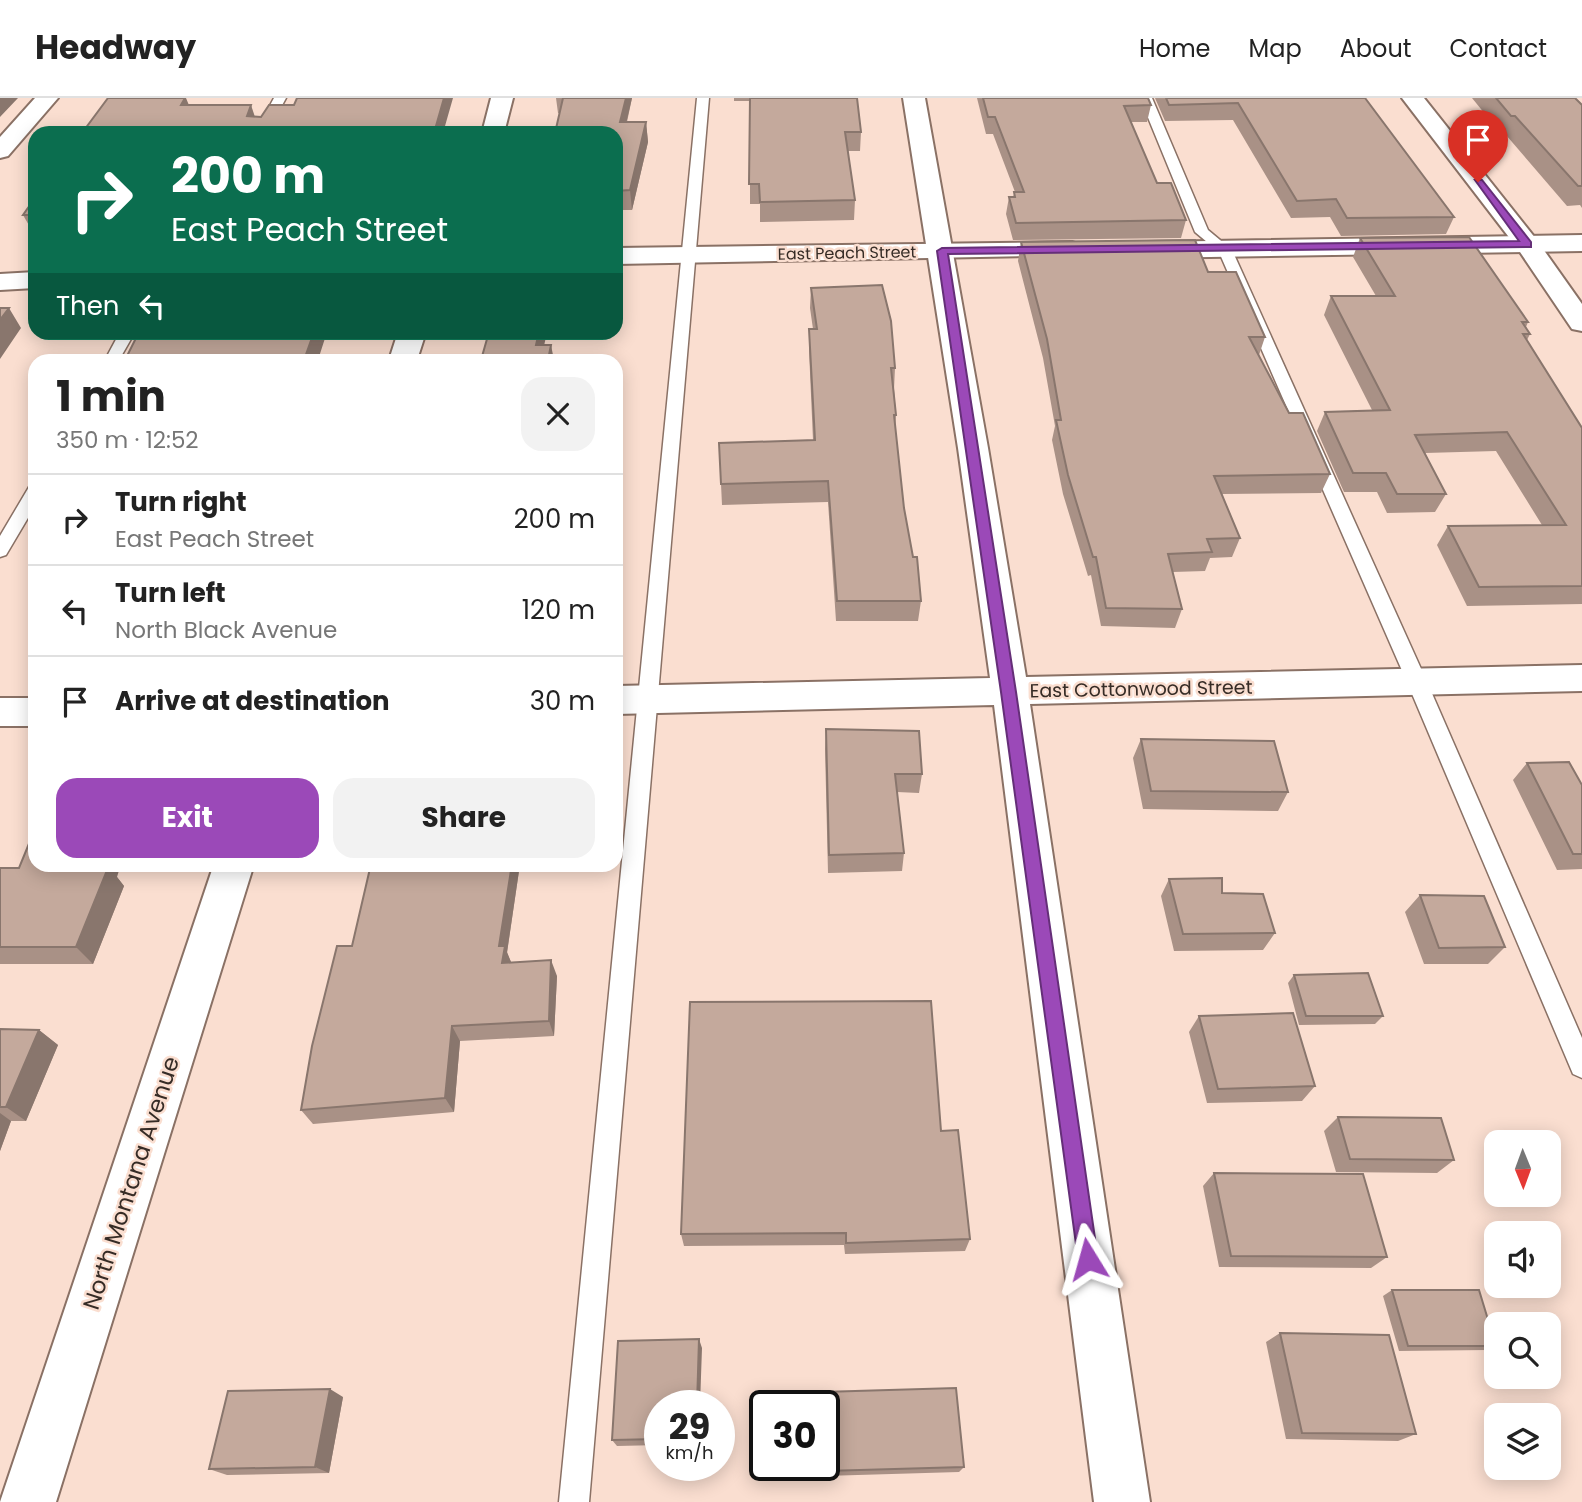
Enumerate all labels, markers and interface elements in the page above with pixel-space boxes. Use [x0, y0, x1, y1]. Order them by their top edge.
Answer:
text: Headway [35, 24, 196, 71]
text: Home [1139, 32, 1211, 65]
text: Map [1249, 32, 1302, 65]
text: About [1340, 32, 1411, 65]
text: Contact [1449, 32, 1547, 65]
pin [1448, 110, 1508, 182]
icon: arrive [1459, 121, 1497, 159]
text: 200 m [171, 142, 325, 210]
icon: right [56, 154, 147, 245]
text: East Peach Street [171, 207, 448, 252]
street label: East Peach Street [778, 240, 917, 266]
icon: left [133, 287, 171, 325]
text: Then [56, 288, 119, 324]
text: 1 min [56, 367, 166, 426]
button: close [521, 377, 595, 451]
text: 350 m · 12:52 [56, 424, 199, 456]
text: Turn right [115, 484, 247, 520]
icon: right [56, 501, 94, 539]
text: 200 m [514, 501, 595, 537]
text: East Peach Street [115, 523, 314, 555]
text: Turn left [115, 575, 226, 611]
icon: left [56, 592, 94, 630]
text: 120 m [522, 592, 595, 628]
text: North Black Avenue [115, 614, 337, 646]
street label: East Cottonwood Street [1029, 674, 1253, 704]
icon: arrive [56, 683, 94, 721]
text: Arrive at destination [115, 683, 390, 719]
text: 30 m [530, 683, 595, 719]
button: Exit [56, 778, 319, 858]
button: Share [333, 778, 595, 858]
street label: North Montana Avenue [75, 1052, 187, 1314]
north arrow [1484, 1130, 1561, 1208]
map controls [1484, 1130, 1561, 1480]
button: sound [1484, 1221, 1561, 1298]
position arrow [1051, 1222, 1125, 1296]
button: search [1484, 1312, 1561, 1389]
speed limit sign: 30 [749, 1390, 840, 1481]
text: 29 [669, 1402, 710, 1451]
button: layers [1484, 1403, 1561, 1480]
text: km/h [666, 1440, 713, 1465]

